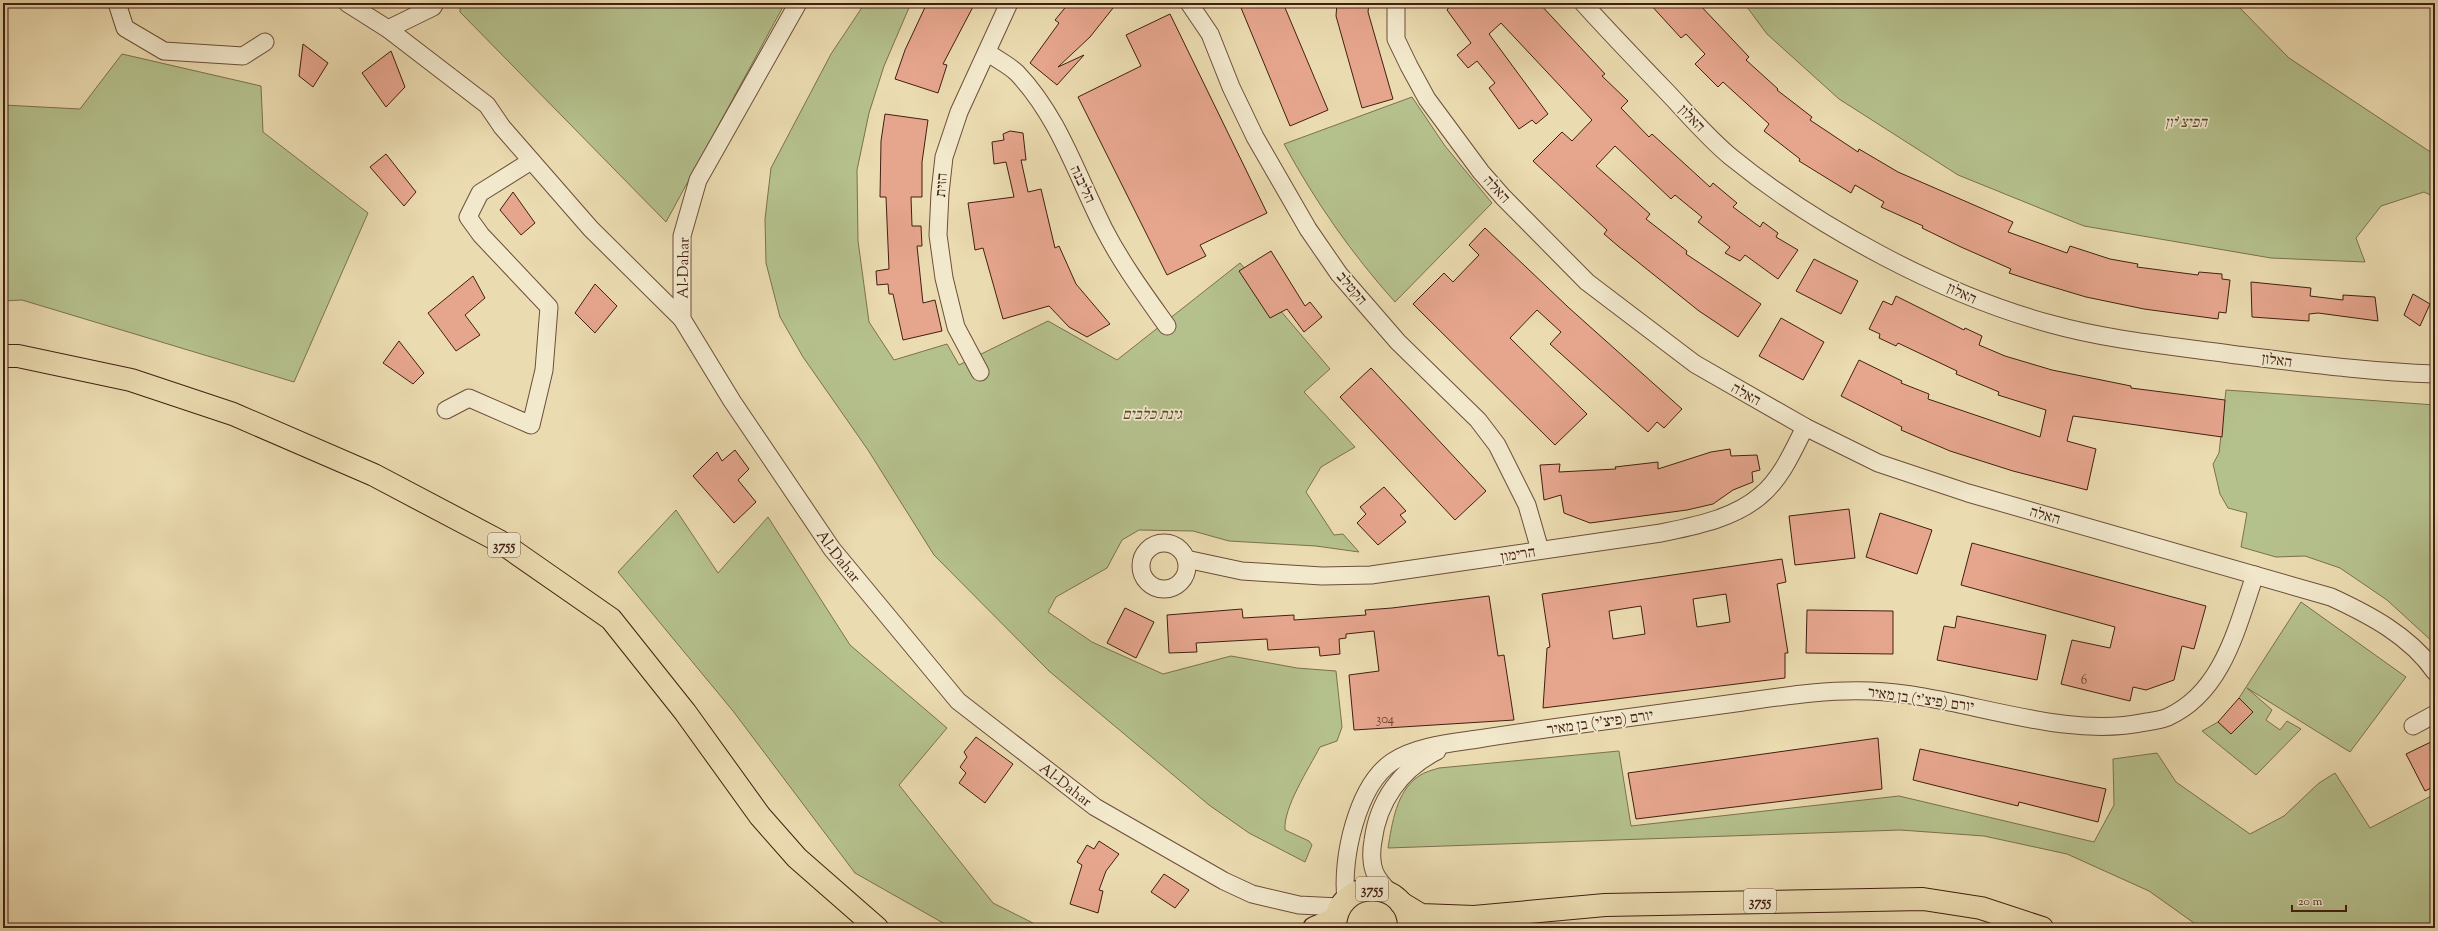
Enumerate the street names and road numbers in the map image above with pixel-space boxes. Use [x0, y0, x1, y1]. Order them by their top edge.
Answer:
street label: האלון [1673, 101, 1709, 137]
street label: הליבנה [1064, 162, 1100, 207]
street label: האלה [1478, 171, 1514, 209]
street label: הזית [931, 172, 954, 198]
street label: Al-Dahar [673, 237, 696, 299]
street label: הקטלב [1331, 268, 1371, 310]
street label: האלון [1943, 278, 1980, 310]
street label: האלון [2260, 349, 2293, 374]
street label: האלה [1727, 379, 1764, 412]
street label: האלה [2027, 502, 2062, 531]
street label: Al-Dahar [810, 527, 865, 588]
road number: 3755 [488, 533, 520, 557]
street label: הרימון [1499, 542, 1537, 569]
street label: יורם (פיצ'י) בן מאיר [1866, 683, 1975, 718]
street label: יורם (פיצ'י) בן מאיר [1546, 706, 1655, 741]
street label: Al-Dahar [1034, 759, 1096, 813]
road number: 3755 [1356, 877, 1388, 901]
road number: 3755 [1744, 889, 1776, 913]

